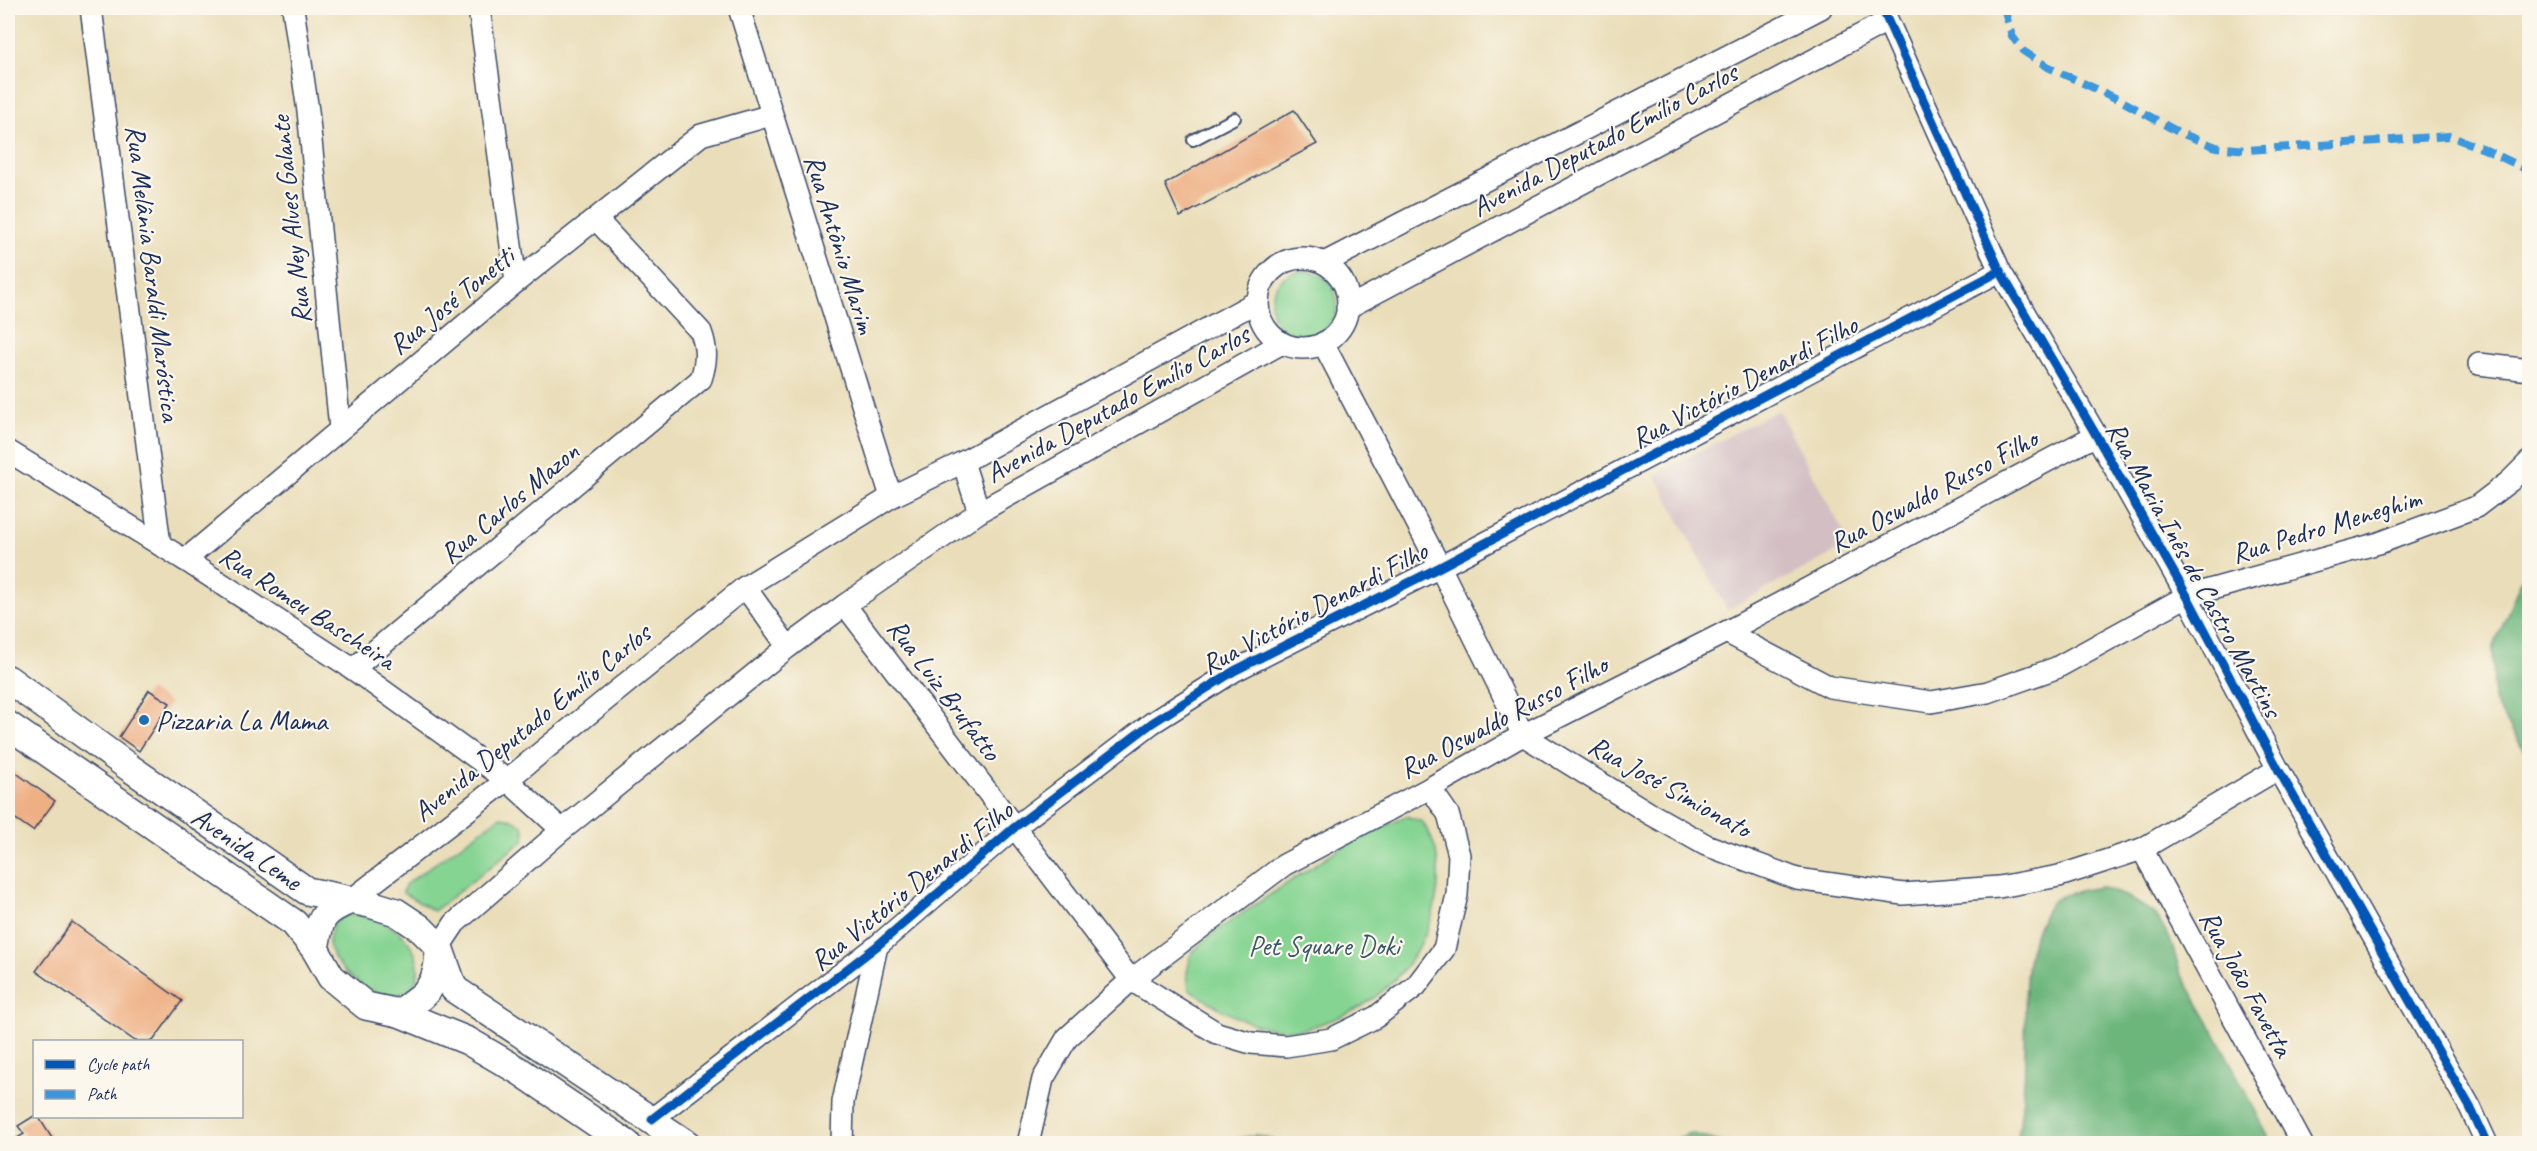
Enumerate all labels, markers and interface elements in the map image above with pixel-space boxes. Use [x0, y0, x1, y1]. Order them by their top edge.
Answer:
street label: Avenida Deputado Emílio Carlos [1466, 53, 1745, 224]
street label: Rua Ney Alves Galante [262, 112, 319, 326]
street label: Rua Melânia Baraldi Maróstica [118, 123, 189, 425]
street label: Rua Antônio Marim [797, 150, 885, 339]
street label: Rua José Tonetti [381, 237, 524, 362]
street label: Rua Victório Denardi Filho [1625, 306, 1865, 456]
street label: Avenida Deputado Emílio Carlos [979, 315, 1257, 490]
street label: Rua Maria Inês de Castro Martins [2099, 415, 2292, 725]
street label: Rua Oswaldo Russo Filho [1823, 419, 2046, 560]
street label: Rua Carlos Mazon [432, 434, 586, 571]
street label: Rua Pedro Meneghim [2227, 480, 2427, 571]
street label: Rua Victório Denardi Filho [1195, 532, 1435, 682]
street label: Rua Romeu Bascheira [213, 537, 404, 679]
street label: Rua Luiz Brufatto [880, 611, 1011, 769]
street label: Avenida Deputado Emílio Carlos [405, 614, 659, 829]
street label: Rua Oswaldo Russo Filho [1393, 645, 1616, 786]
place label: Pizzaria La Mama [156, 703, 329, 738]
marker: Pizzaria La Mama [137, 713, 151, 727]
street label: Rua José Simionato [1582, 727, 1760, 847]
street label: Rua Victório Denardi Filho [803, 791, 1022, 978]
street label: Avenida Leme [185, 799, 310, 899]
street label: Rua João Favetta [2192, 904, 2302, 1064]
park label: Pet Square Doki [1248, 928, 1403, 963]
legend [33, 1040, 243, 1118]
text: Cycle path [87, 1053, 150, 1075]
text: Path [87, 1083, 117, 1105]

